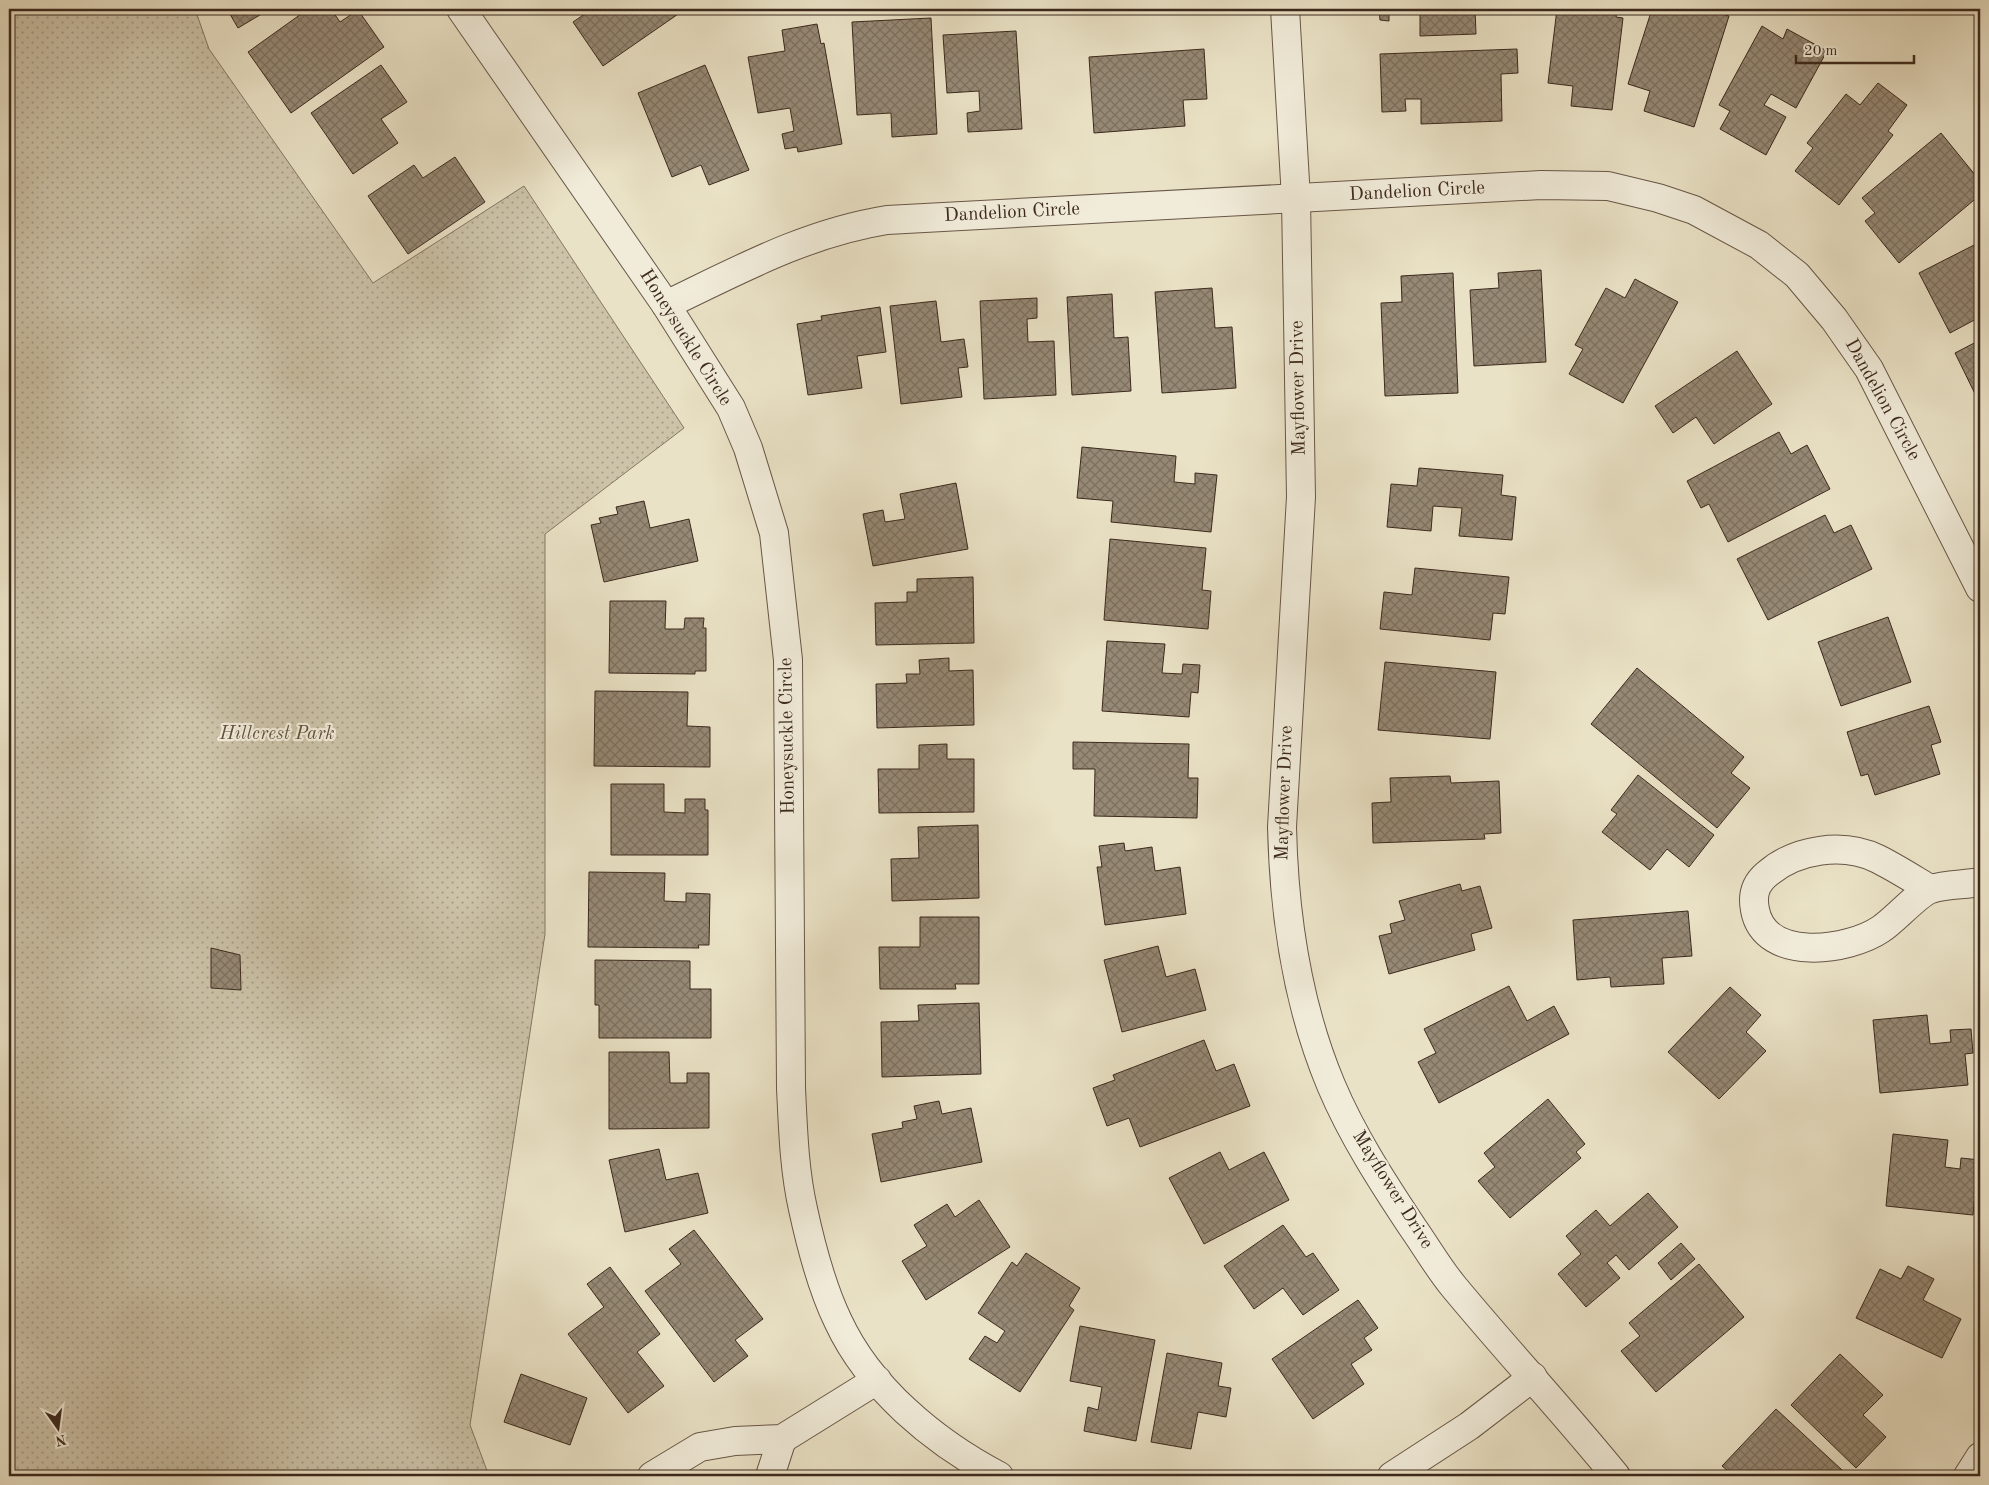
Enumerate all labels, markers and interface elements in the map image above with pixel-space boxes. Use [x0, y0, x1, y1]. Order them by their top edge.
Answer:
scale bar [1796, 32, 1914, 64]
text: 20 m [1804, 44, 1838, 59]
street label: Dandelion Circle [1348, 179, 1486, 205]
street label: Dandelion Circle [943, 200, 1081, 226]
street label: Honeysuckle Circle [635, 266, 735, 410]
street label: Mayflower Drive [1288, 320, 1310, 456]
street label: Dandelion Circle [1841, 336, 1923, 464]
street label: Honeysuckle Circle [777, 657, 799, 815]
park label: Hillcrest Park [218, 725, 335, 744]
street label: Mayflower Drive [1273, 725, 1297, 861]
street label: Mayflower Drive [1348, 1127, 1436, 1253]
north arrow [32, 1402, 82, 1452]
text: N [54, 1432, 68, 1448]

